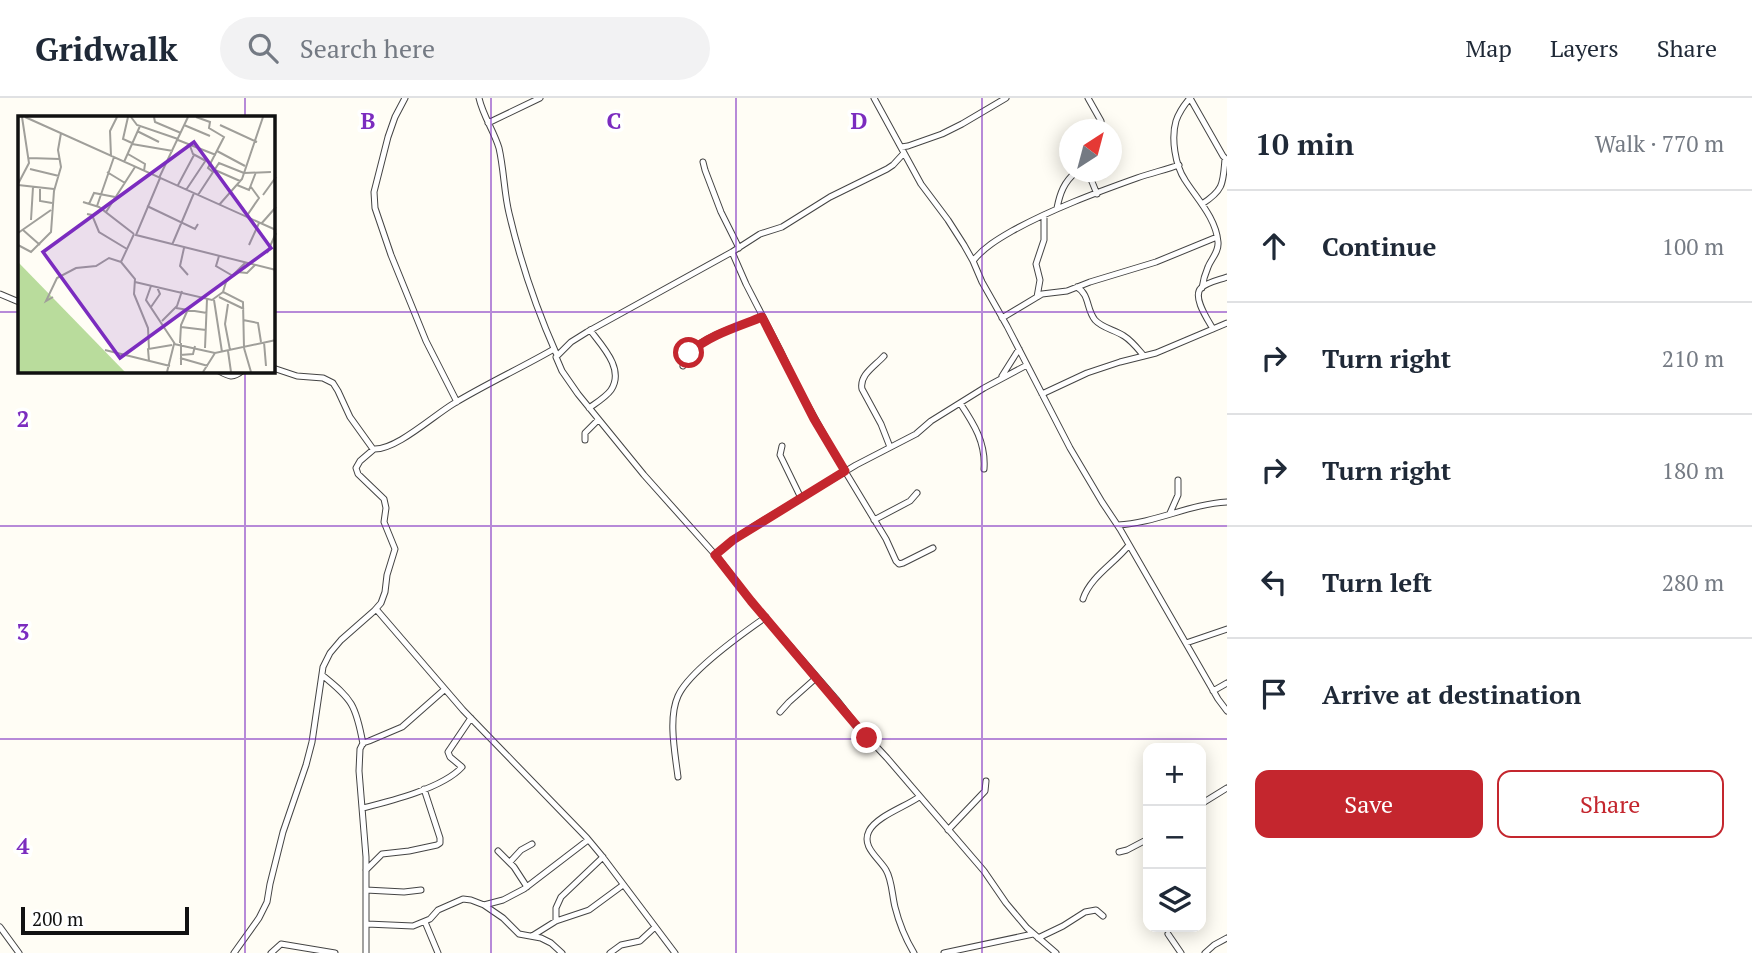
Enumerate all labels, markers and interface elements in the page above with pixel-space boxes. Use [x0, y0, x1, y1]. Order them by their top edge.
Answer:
search box [220, 17, 710, 80]
text: Gridwalk [35, 27, 178, 70]
icon: search [244, 29, 282, 67]
text: Search here [300, 31, 435, 65]
text: Map [1465, 32, 1512, 64]
text: Layers [1550, 32, 1619, 64]
text: Share [1657, 32, 1717, 64]
text: B [361, 105, 376, 136]
text: C [607, 105, 622, 136]
text: D [851, 105, 868, 136]
inset map [18, 116, 275, 373]
north arrow [1059, 119, 1122, 182]
text: 10 min [1255, 124, 1354, 164]
text: Walk · 770 m [1595, 128, 1724, 159]
icon: ahead [1255, 227, 1293, 265]
text: Continue [1322, 229, 1436, 263]
text: 100 m [1662, 231, 1724, 262]
route start [673, 337, 704, 368]
icon: right [1255, 339, 1293, 377]
text: Turn right [1322, 341, 1451, 375]
text: 210 m [1662, 343, 1724, 374]
text: 2 [17, 403, 30, 434]
icon: right [1255, 451, 1293, 489]
text: Turn right [1322, 453, 1451, 487]
text: 180 m [1662, 455, 1724, 486]
icon: left [1255, 563, 1293, 601]
text: Turn left [1322, 565, 1432, 599]
text: 280 m [1662, 567, 1724, 598]
text: 3 [17, 616, 30, 647]
icon: arrive [1255, 675, 1293, 713]
text: Arrive at destination [1322, 677, 1581, 711]
route end [851, 722, 882, 753]
map controls [1143, 743, 1206, 932]
button: + [1143, 743, 1206, 806]
button: Save [1255, 770, 1483, 838]
button: Share [1497, 770, 1724, 838]
button: − [1143, 806, 1206, 869]
text: 4 [17, 830, 30, 861]
button: layers [1143, 869, 1206, 932]
scale bar [21, 904, 189, 936]
text: 200 m [32, 906, 83, 931]

